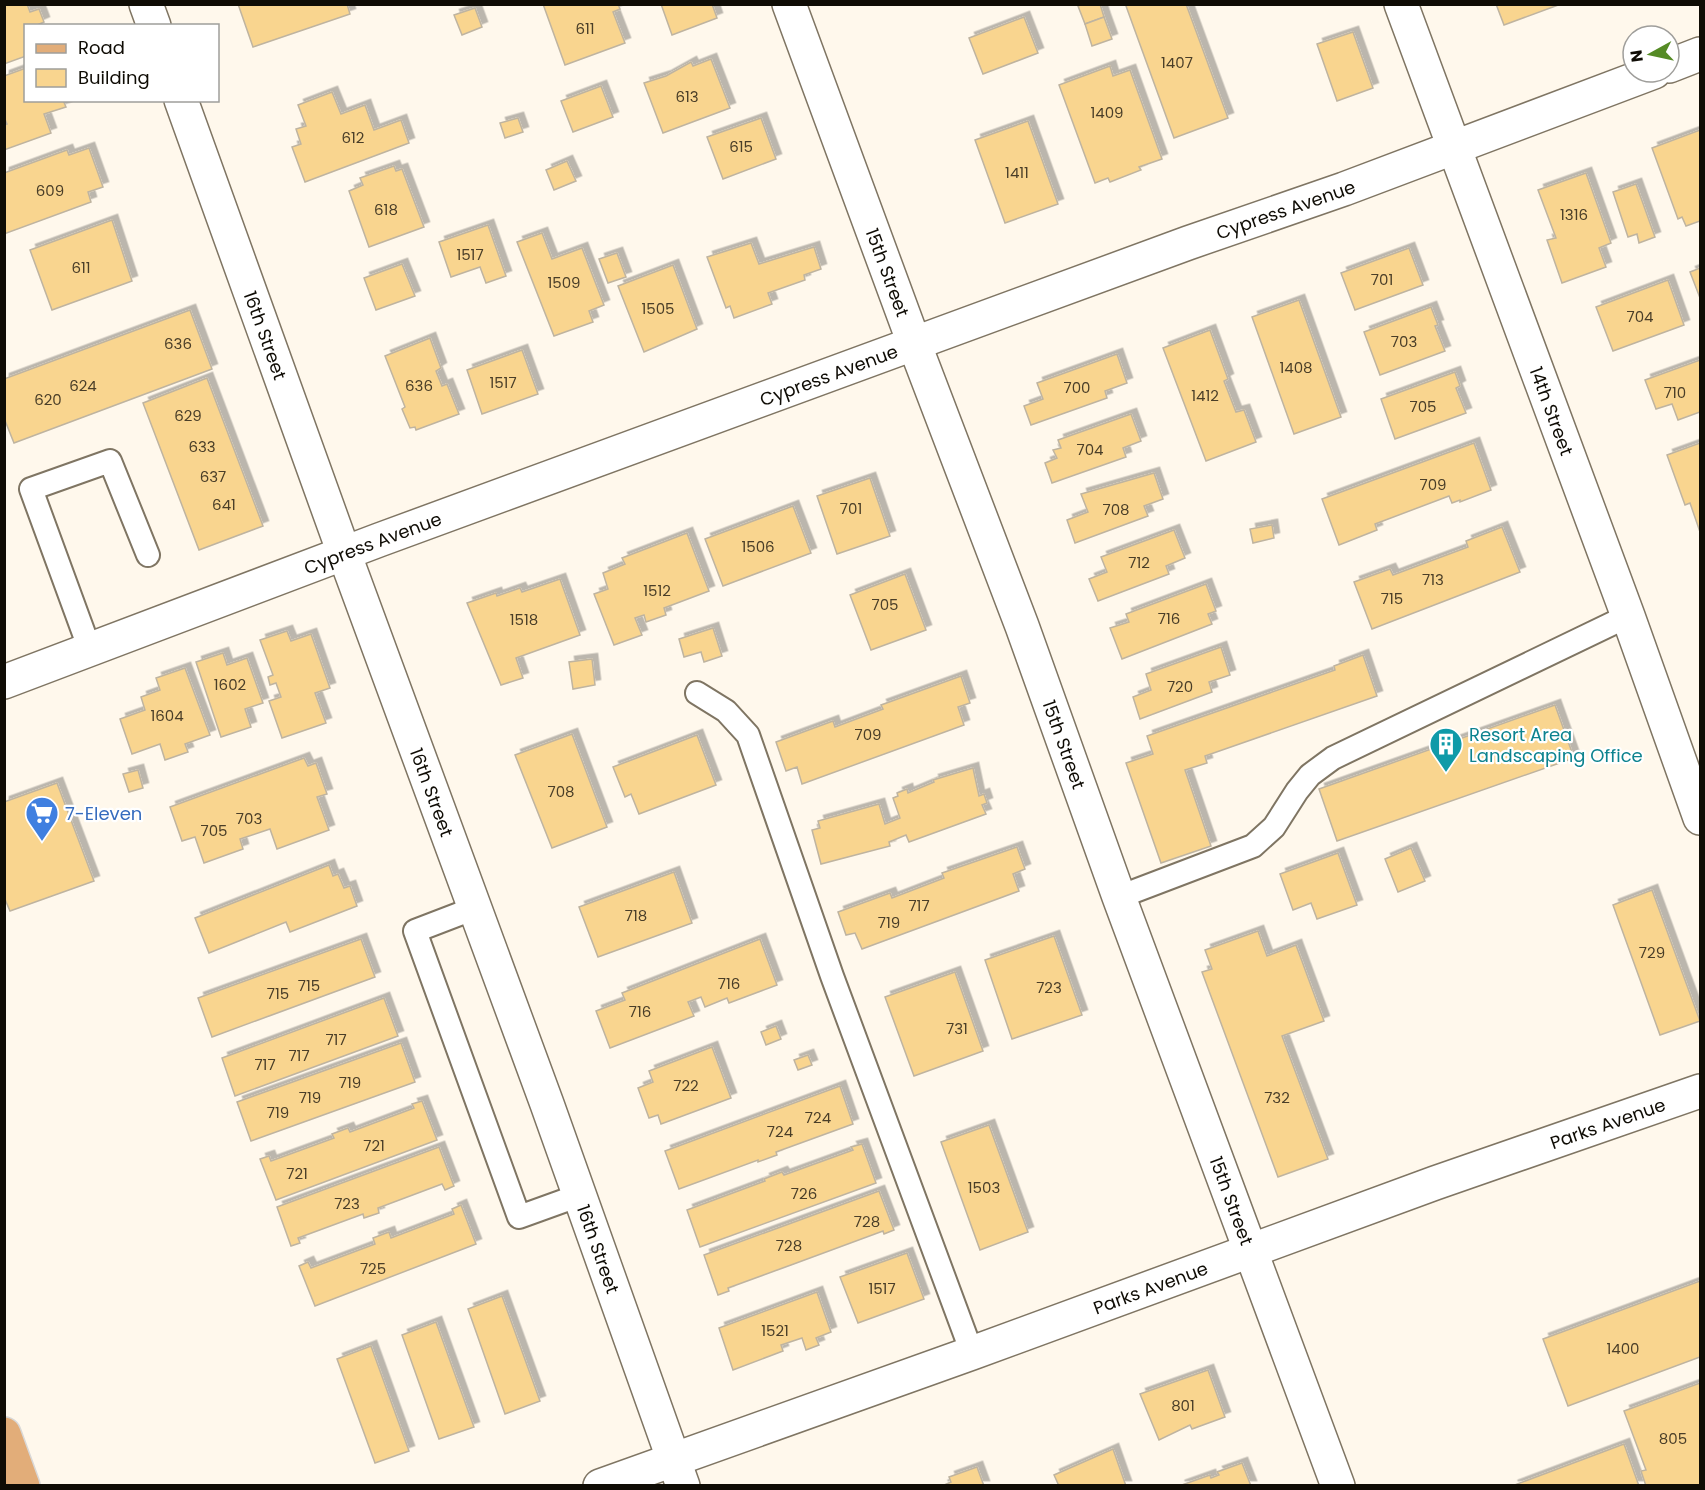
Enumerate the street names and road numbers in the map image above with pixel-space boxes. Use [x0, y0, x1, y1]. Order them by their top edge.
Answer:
street label: Cypress Avenue [1213, 173, 1359, 245]
street label: 15th Street [860, 225, 916, 320]
street label: 16th Street [238, 287, 293, 383]
street label: Cypress Avenue [756, 338, 901, 412]
street label: 14th Street [1524, 363, 1580, 459]
street label: Cypress Avenue [300, 506, 445, 580]
street label: 15th Street [1037, 697, 1092, 792]
street label: 16th Street [404, 744, 460, 840]
street label: Parks Avenue [1547, 1092, 1669, 1155]
street label: 15th Street [1204, 1153, 1260, 1248]
street label: 16th Street [571, 1201, 626, 1297]
street label: Parks Avenue [1089, 1255, 1211, 1320]

